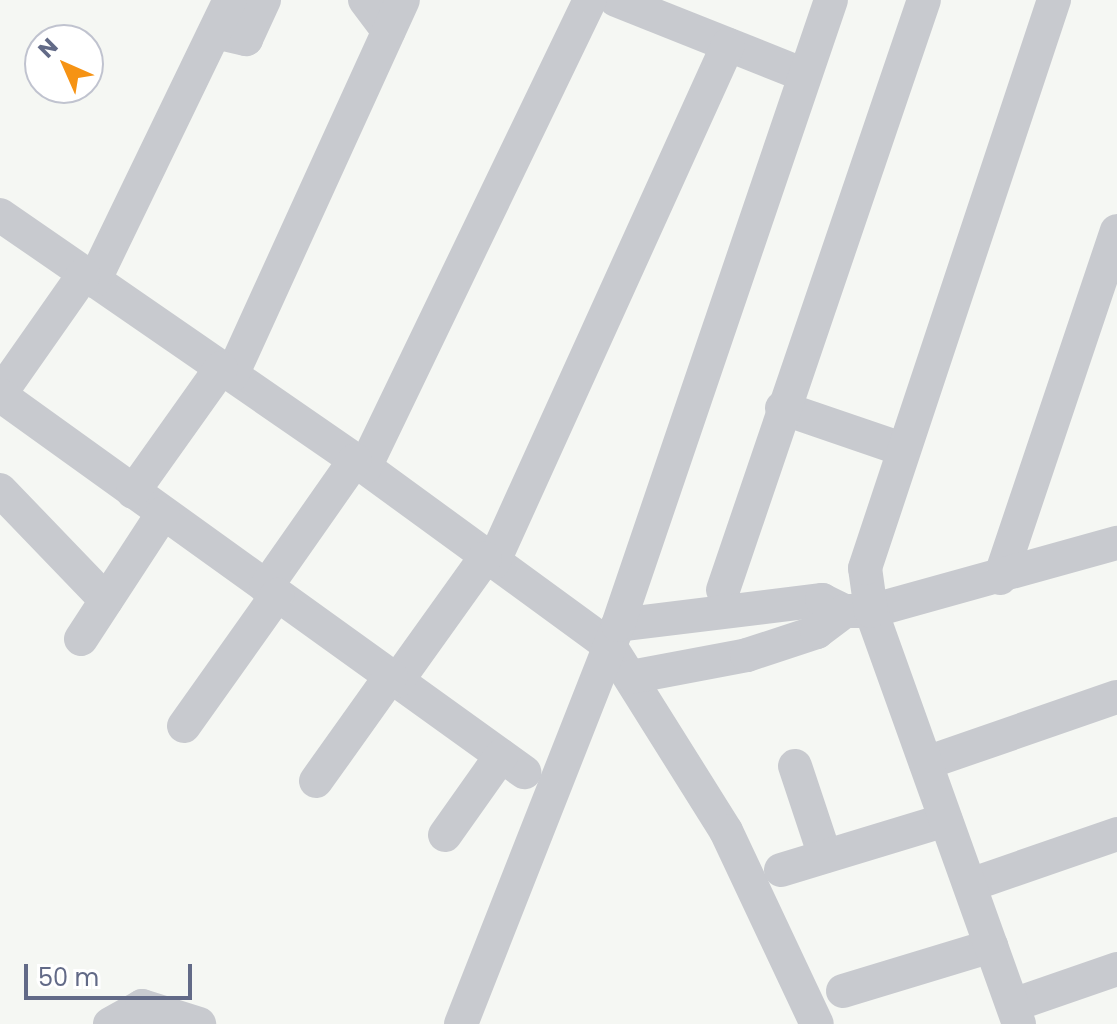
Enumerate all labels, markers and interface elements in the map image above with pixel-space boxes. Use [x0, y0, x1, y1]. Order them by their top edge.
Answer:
north arrow [24, 24, 104, 104]
text: N [31, 31, 65, 65]
scale bar [28, 948, 196, 998]
text: 50 m [38, 961, 99, 994]

